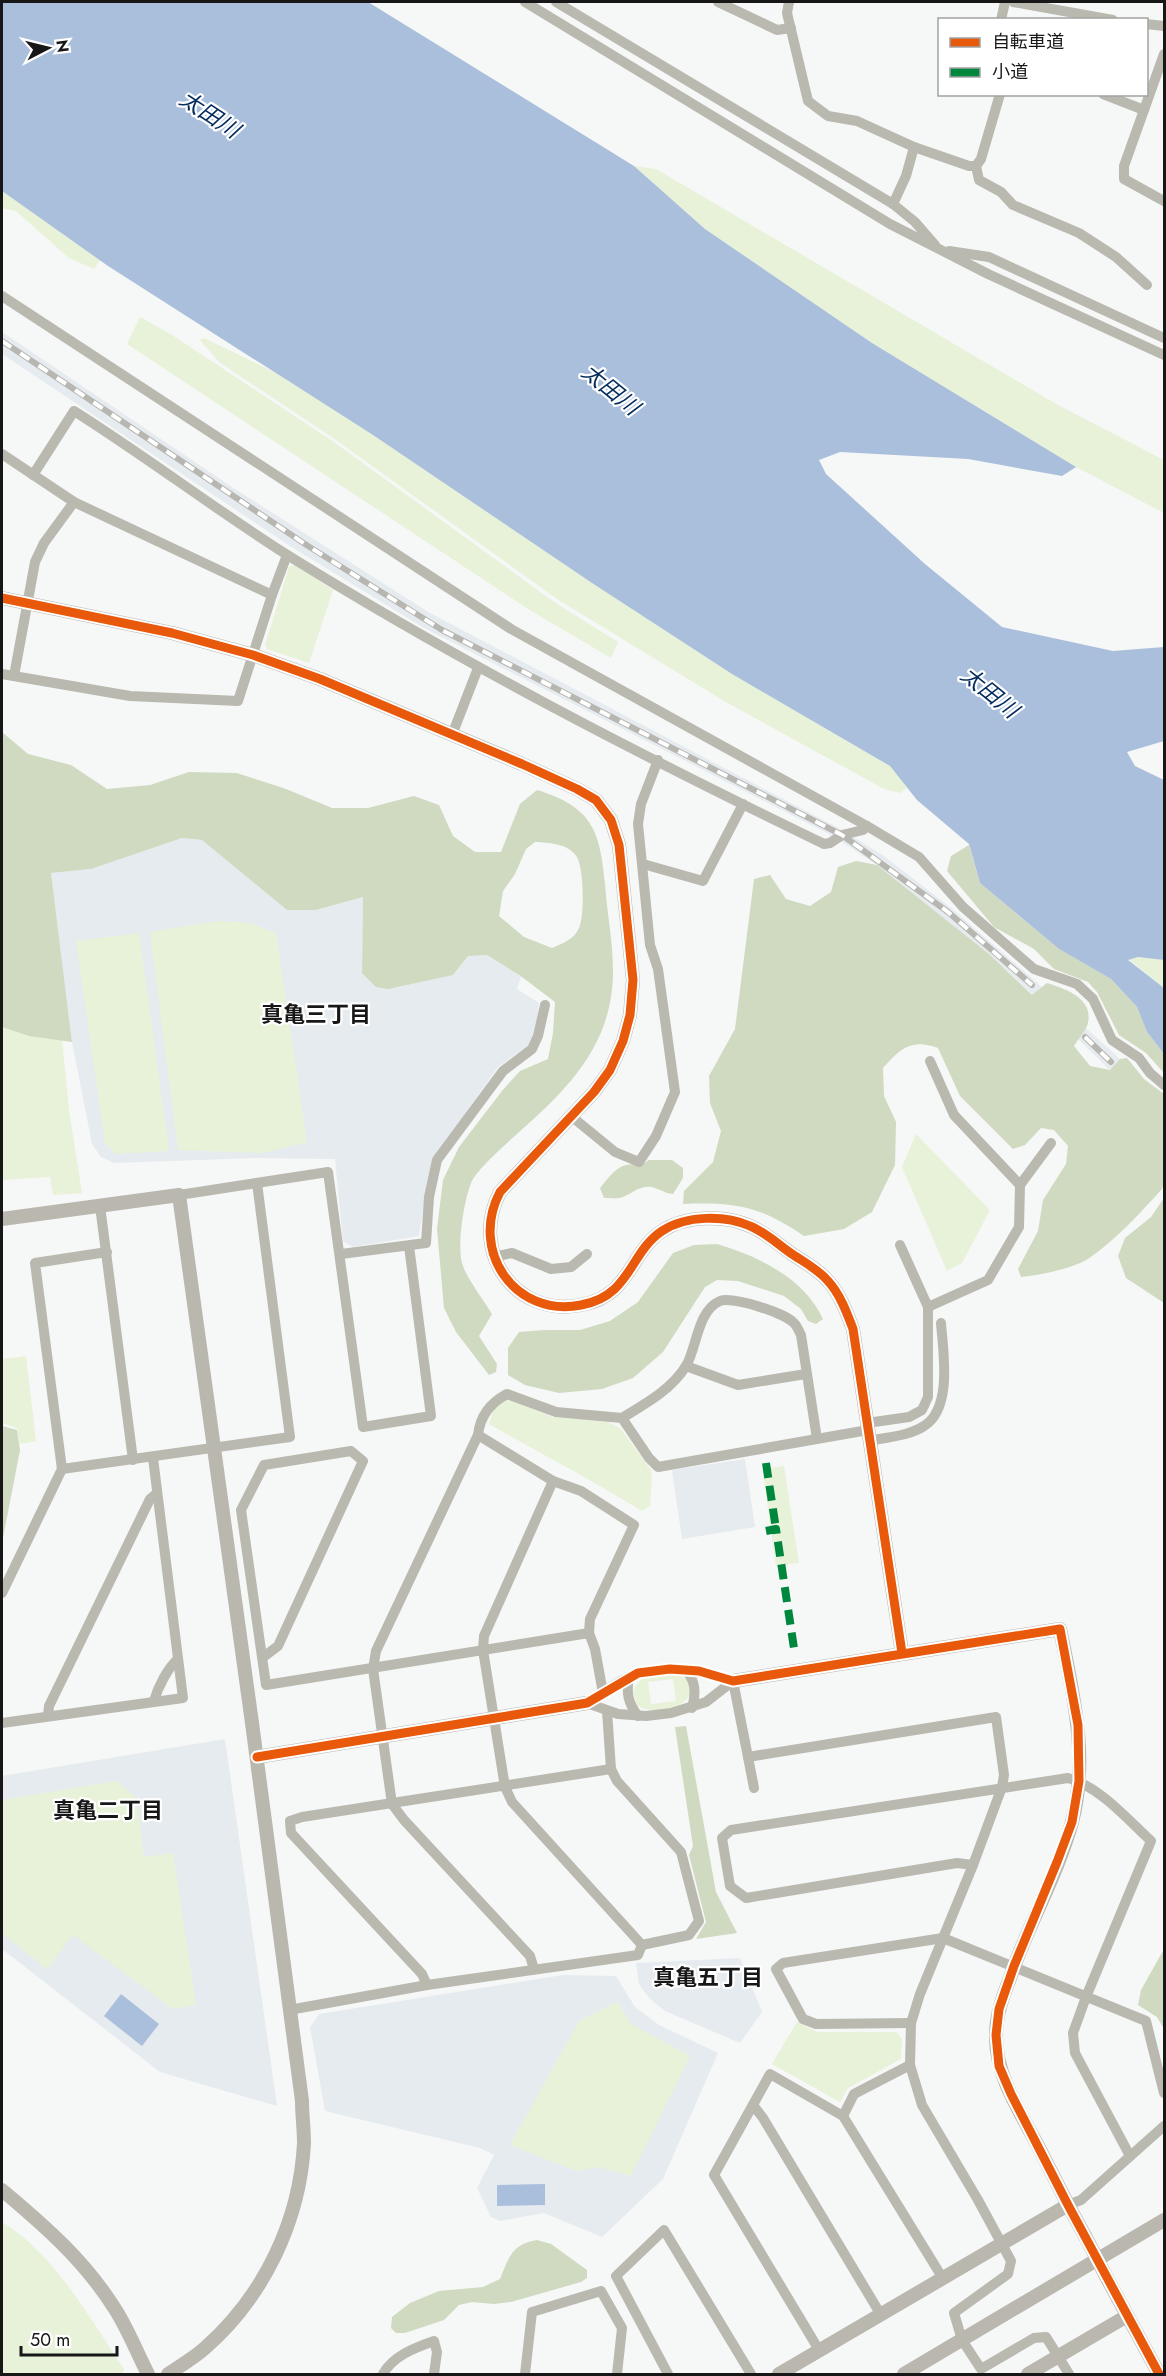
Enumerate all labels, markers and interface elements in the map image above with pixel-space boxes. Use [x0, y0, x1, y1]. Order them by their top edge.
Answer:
north arrow [18, 18, 78, 78]
legend [938, 18, 1148, 96]
text: 自転車道 [992, 29, 1064, 55]
text: N [50, 39, 75, 54]
text: 小道 [992, 59, 1028, 85]
water label: 太田川 [174, 83, 248, 146]
water label: 太田川 [575, 356, 648, 423]
water label: 太田川 [954, 659, 1027, 726]
district label: 真亀三丁目 [261, 998, 371, 1030]
district label: 真亀二丁目 [53, 1794, 163, 1826]
district label: 真亀五丁目 [653, 1961, 763, 1993]
scale bar [21, 2319, 117, 2357]
text: 50 m [30, 2327, 70, 2353]

